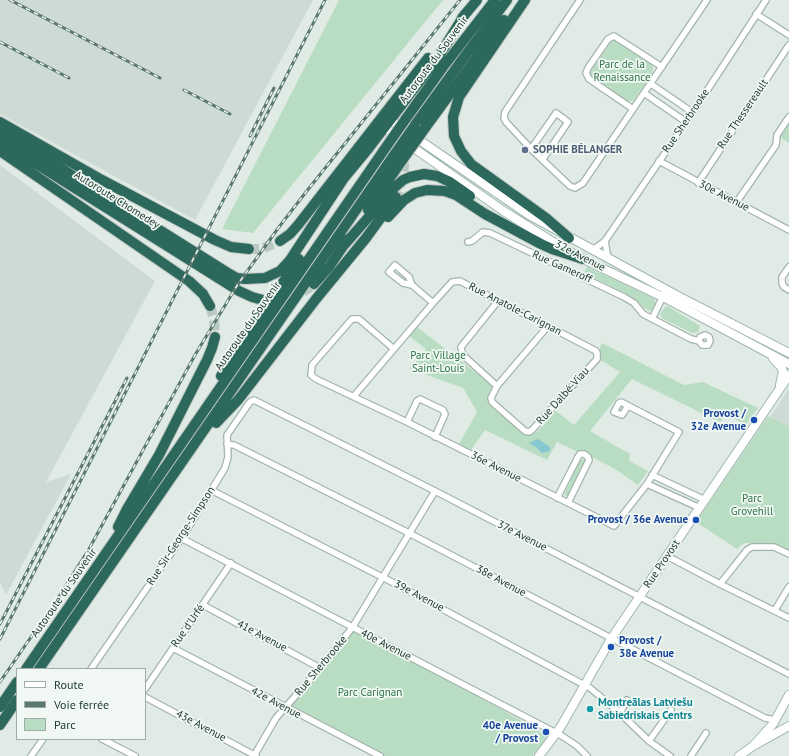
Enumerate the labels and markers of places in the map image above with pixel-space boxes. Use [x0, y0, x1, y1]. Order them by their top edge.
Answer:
place label: SOPHIE BÉLANGER [533, 143, 622, 157]
marker: SOPHIE BÉLANGER [520, 145, 530, 155]
place label: Provost / 32e Avenue [691, 407, 746, 433]
marker: Provost / 32e Avenue [749, 415, 759, 425]
place label: Provost / 36e Avenue [588, 513, 688, 527]
marker: Provost / 36e Avenue [691, 515, 701, 525]
place label: Provost / 38e Avenue [619, 634, 674, 660]
marker: Provost / 38e Avenue [606, 642, 616, 652]
place label: Montreālas Latviešu Sabiedriskais Centrs [598, 696, 693, 722]
marker: Montreālas Latviešu Sabiedriskais Centrs [585, 704, 595, 714]
place label: 40e Avenue / Provost [483, 719, 538, 745]
marker: 40e Avenue / Provost [541, 727, 551, 737]

